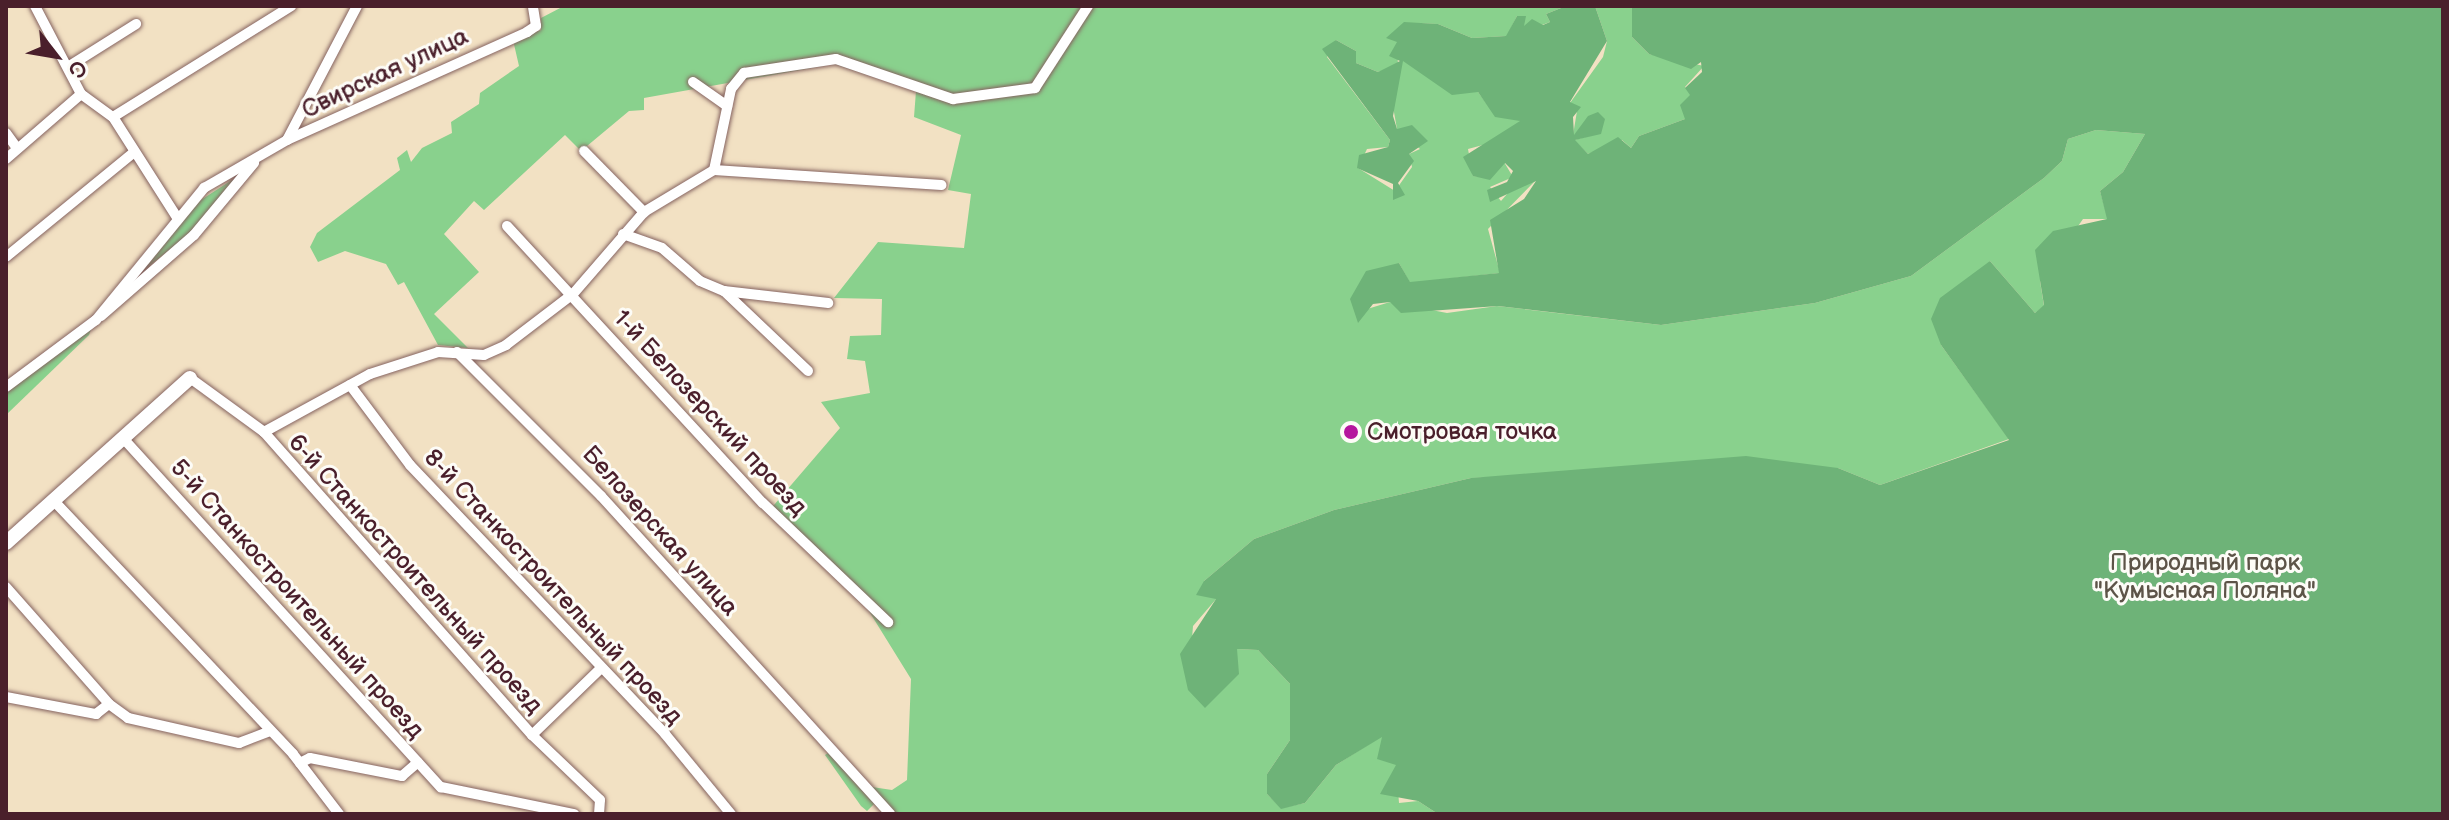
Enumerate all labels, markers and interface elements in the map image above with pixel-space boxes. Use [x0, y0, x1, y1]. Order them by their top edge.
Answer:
north arrow [16, 16, 96, 96]
street label: Свирская улица [297, 22, 473, 124]
text: С [61, 55, 93, 82]
street label: 1-й Белозерский проезд [607, 304, 813, 522]
place label: Смотровая точка [1367, 418, 1557, 446]
marker: Смотровая точка [1342, 423, 1360, 441]
street label: 6-й Станкостроительный проезд [282, 428, 548, 720]
street label: Белозерская улица [576, 440, 744, 622]
street label: 8-й Станкостроительный проезд [418, 444, 688, 730]
street label: 5-й Станкостроительный проезд [164, 454, 430, 744]
park label: Природный парк "Кумысная Поляна" [2094, 549, 2316, 605]

